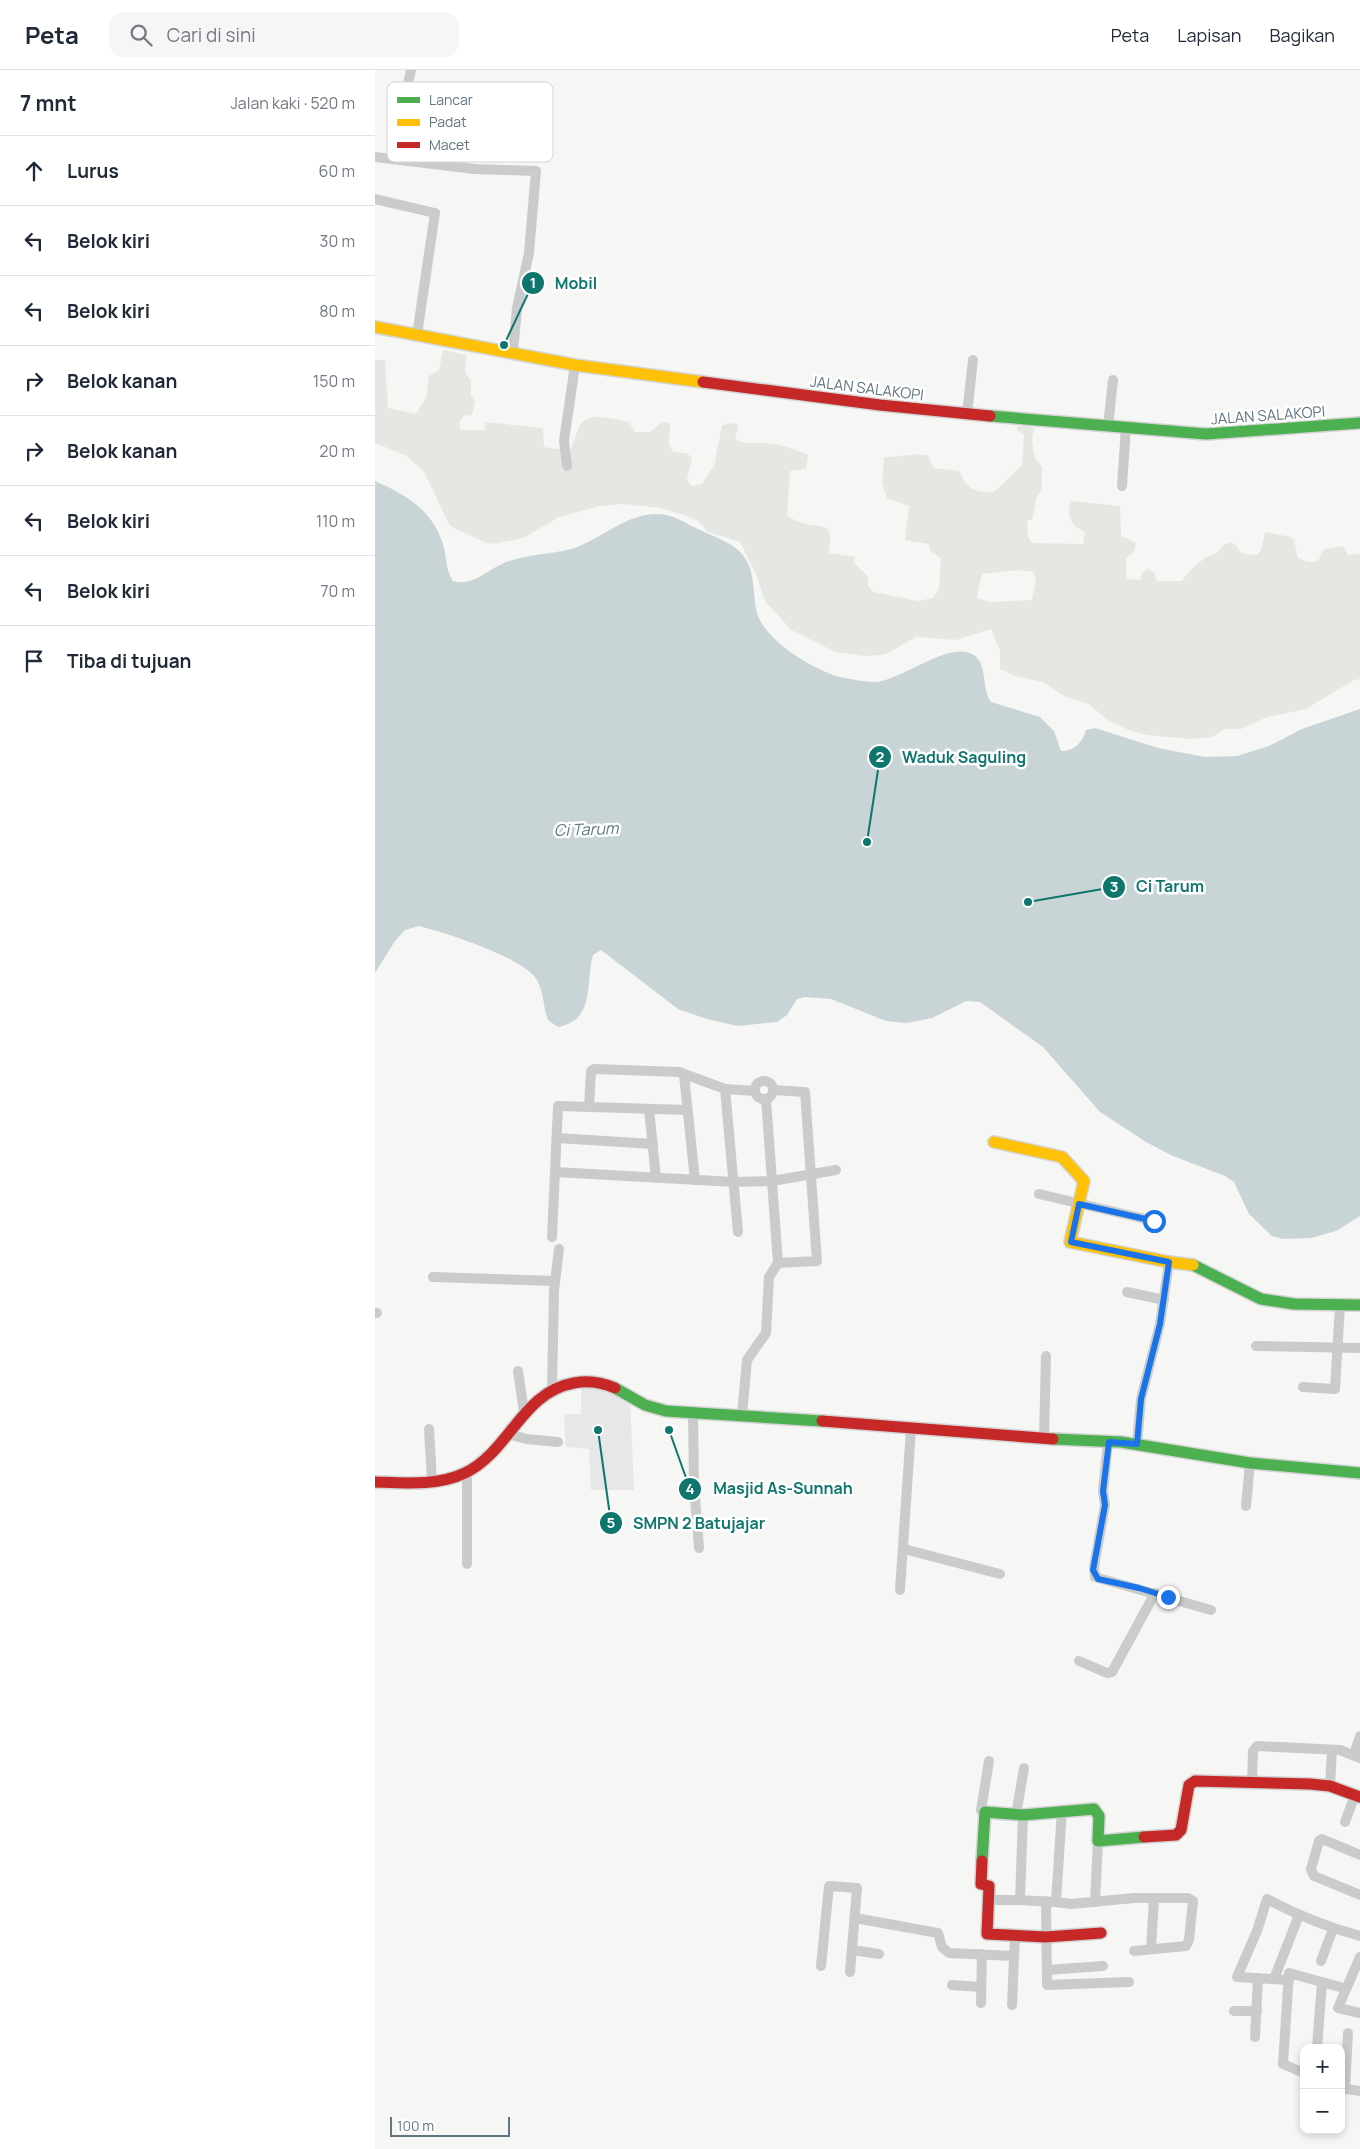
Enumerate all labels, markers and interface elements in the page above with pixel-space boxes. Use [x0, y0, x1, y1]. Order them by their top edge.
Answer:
search box [109, 12, 459, 57]
text: Peta [25, 18, 79, 51]
icon: search [127, 21, 155, 49]
text: Cari di sini [167, 22, 256, 48]
text: Peta [1111, 23, 1149, 47]
text: Lapisan [1177, 23, 1241, 47]
text: Bagikan [1269, 23, 1335, 47]
legend [387, 82, 553, 162]
text: 7 mnt [20, 89, 77, 117]
text: Lancar [429, 90, 473, 109]
text: Jalan kaki · 520 m [230, 92, 355, 114]
text: Padat [429, 112, 467, 131]
text: Macet [429, 135, 470, 154]
icon: ahead [20, 157, 48, 185]
text: Lurus [67, 158, 119, 184]
text: 60 m [319, 160, 355, 182]
icon: left [20, 227, 48, 255]
text: Belok kiri [67, 228, 150, 254]
text: 30 m [320, 230, 355, 252]
callout: Mobil [520, 267, 608, 298]
text: 1 [530, 272, 536, 293]
text: Mobil [555, 272, 597, 294]
icon: left [20, 297, 48, 325]
text: Belok kiri [67, 298, 150, 324]
text: 80 m [319, 300, 355, 322]
icon: right [20, 367, 48, 395]
text: Belok kanan [67, 368, 177, 394]
text: 150 m [313, 370, 355, 392]
street label: JALAN SALAKOPI [809, 371, 925, 405]
street label: JALAN SALAKOPI [1210, 401, 1326, 429]
icon: right [20, 437, 48, 465]
text: Belok kanan [67, 438, 177, 464]
text: 20 m [319, 440, 355, 462]
icon: left [20, 507, 48, 535]
text: Belok kiri [67, 508, 150, 534]
text: 110 m [316, 510, 355, 532]
icon: left [20, 577, 48, 605]
text: Belok kiri [67, 578, 150, 604]
text: 70 m [320, 580, 355, 602]
icon: arrive [20, 647, 48, 675]
text: Tiba di tujuan [67, 648, 191, 674]
callout: Waduk Saguling [867, 741, 1036, 772]
text: 2 [876, 746, 885, 767]
text: Waduk Saguling [902, 746, 1026, 768]
water label: Ci Tarum [553, 817, 620, 841]
callout: Ci Tarum [1101, 871, 1214, 902]
text: Ci Tarum [1136, 875, 1204, 897]
text: 3 [1110, 876, 1118, 897]
route start [1143, 1210, 1166, 1233]
callout: Masjid As-Sunnah [678, 1473, 862, 1504]
text: Masjid As-Sunnah [713, 1477, 853, 1499]
text: 4 [685, 1478, 695, 1499]
callout: SMPN 2 Batujajar [598, 1508, 776, 1539]
text: 5 [607, 1512, 616, 1533]
text: SMPN 2 Batujajar [633, 1512, 765, 1534]
route end [1157, 1586, 1180, 1609]
map controls [1300, 2044, 1345, 2134]
button: + [1300, 2044, 1345, 2089]
button: − [1300, 2089, 1345, 2134]
scale bar [390, 2114, 510, 2137]
text: 100 m [397, 2116, 434, 2135]

